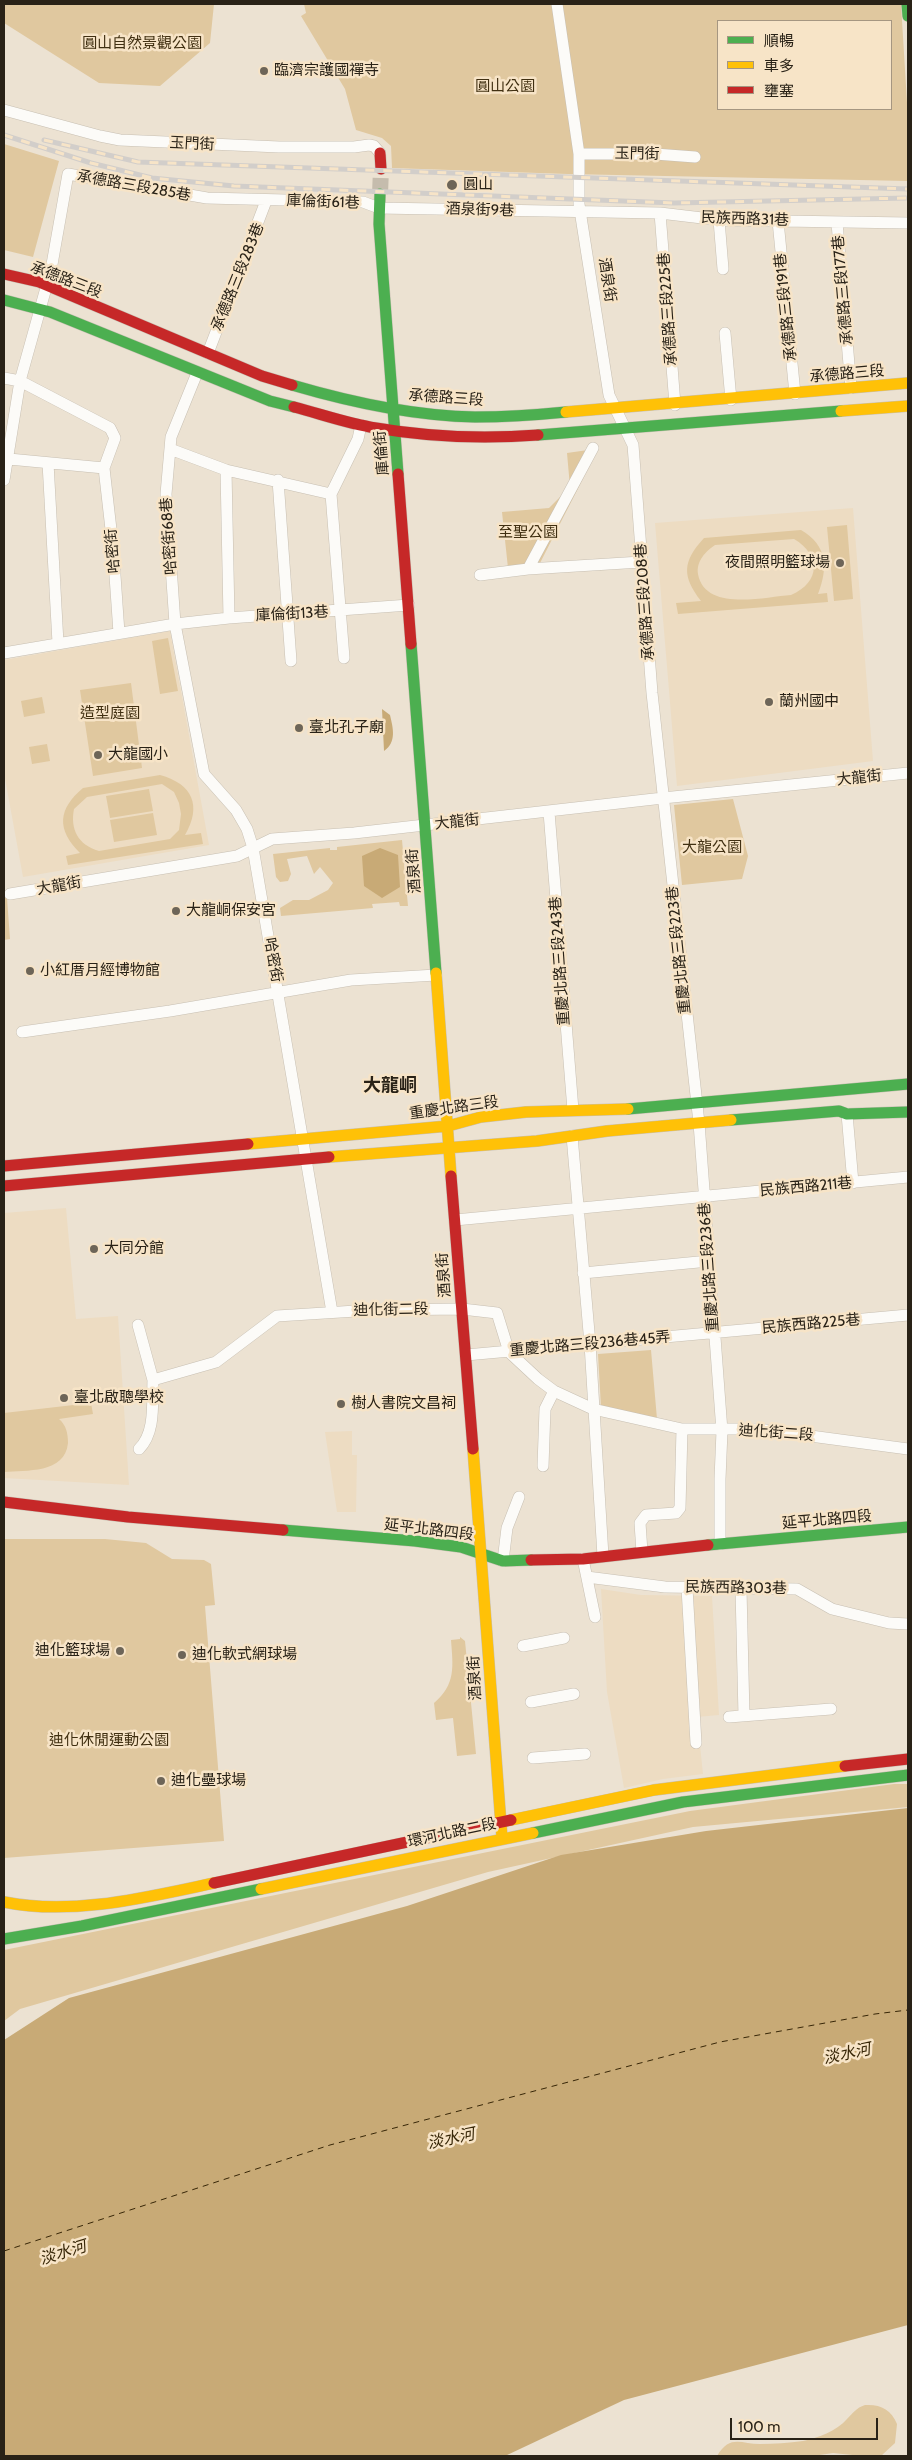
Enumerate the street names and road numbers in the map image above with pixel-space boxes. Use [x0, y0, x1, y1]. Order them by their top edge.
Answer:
street label: 玉門街 [169, 134, 215, 154]
street label: 玉門街 [614, 145, 660, 163]
street label: 承德路三段285巷 [76, 167, 192, 205]
street label: 庫倫街61巷 [286, 192, 360, 212]
street label: 酒泉街9巷 [445, 200, 515, 220]
street label: 民族西路31巷 [701, 208, 789, 230]
street label: 承德路三段283巷 [208, 220, 268, 334]
street label: 承德路三段177巷 [829, 234, 857, 346]
street label: 承德路三段225巷 [655, 252, 681, 366]
street label: 承德路三段191巷 [771, 252, 801, 362]
street label: 酒泉街 [595, 256, 619, 304]
street label: 承德路三段 [28, 258, 104, 302]
street label: 承德路三段 [809, 362, 885, 386]
street label: 承德路三段 [408, 386, 484, 410]
street label: 庫倫街 [371, 430, 393, 476]
street label: 哈密街68巷 [157, 497, 181, 575]
street label: 哈密街 [102, 528, 124, 574]
street label: 承德路三段208巷 [632, 543, 658, 661]
street label: 庫倫街13巷 [255, 603, 329, 625]
street label: 大龍街 [836, 767, 882, 789]
street label: 大龍街 [434, 811, 480, 833]
street label: 酒泉街 [403, 848, 425, 894]
street label: 大龍街 [35, 873, 83, 899]
street label: 重慶北路三段223巷 [663, 885, 695, 1015]
street label: 重慶北路三段243巷 [547, 896, 573, 1026]
street label: 哈密街 [260, 936, 286, 984]
street label: 重慶北路三段 [408, 1093, 500, 1123]
street label: 民族西路211巷 [759, 1174, 853, 1200]
street label: 重慶北路三段236巷 [696, 1202, 722, 1332]
street label: 酒泉街 [433, 1252, 455, 1298]
street label: 迪化街二段 [353, 1300, 429, 1320]
street label: 民族西路225巷 [761, 1311, 861, 1337]
street label: 重慶北路三段236巷45弄 [509, 1328, 671, 1360]
street label: 迪化街二段 [738, 1421, 814, 1445]
street label: 延平北路四段 [781, 1507, 873, 1533]
street label: 延平北路四段 [383, 1516, 475, 1544]
street label: 民族西路303巷 [685, 1578, 787, 1598]
street label: 酒泉街 [465, 1655, 485, 1701]
street label: 環河北路二段 [406, 1815, 498, 1851]

